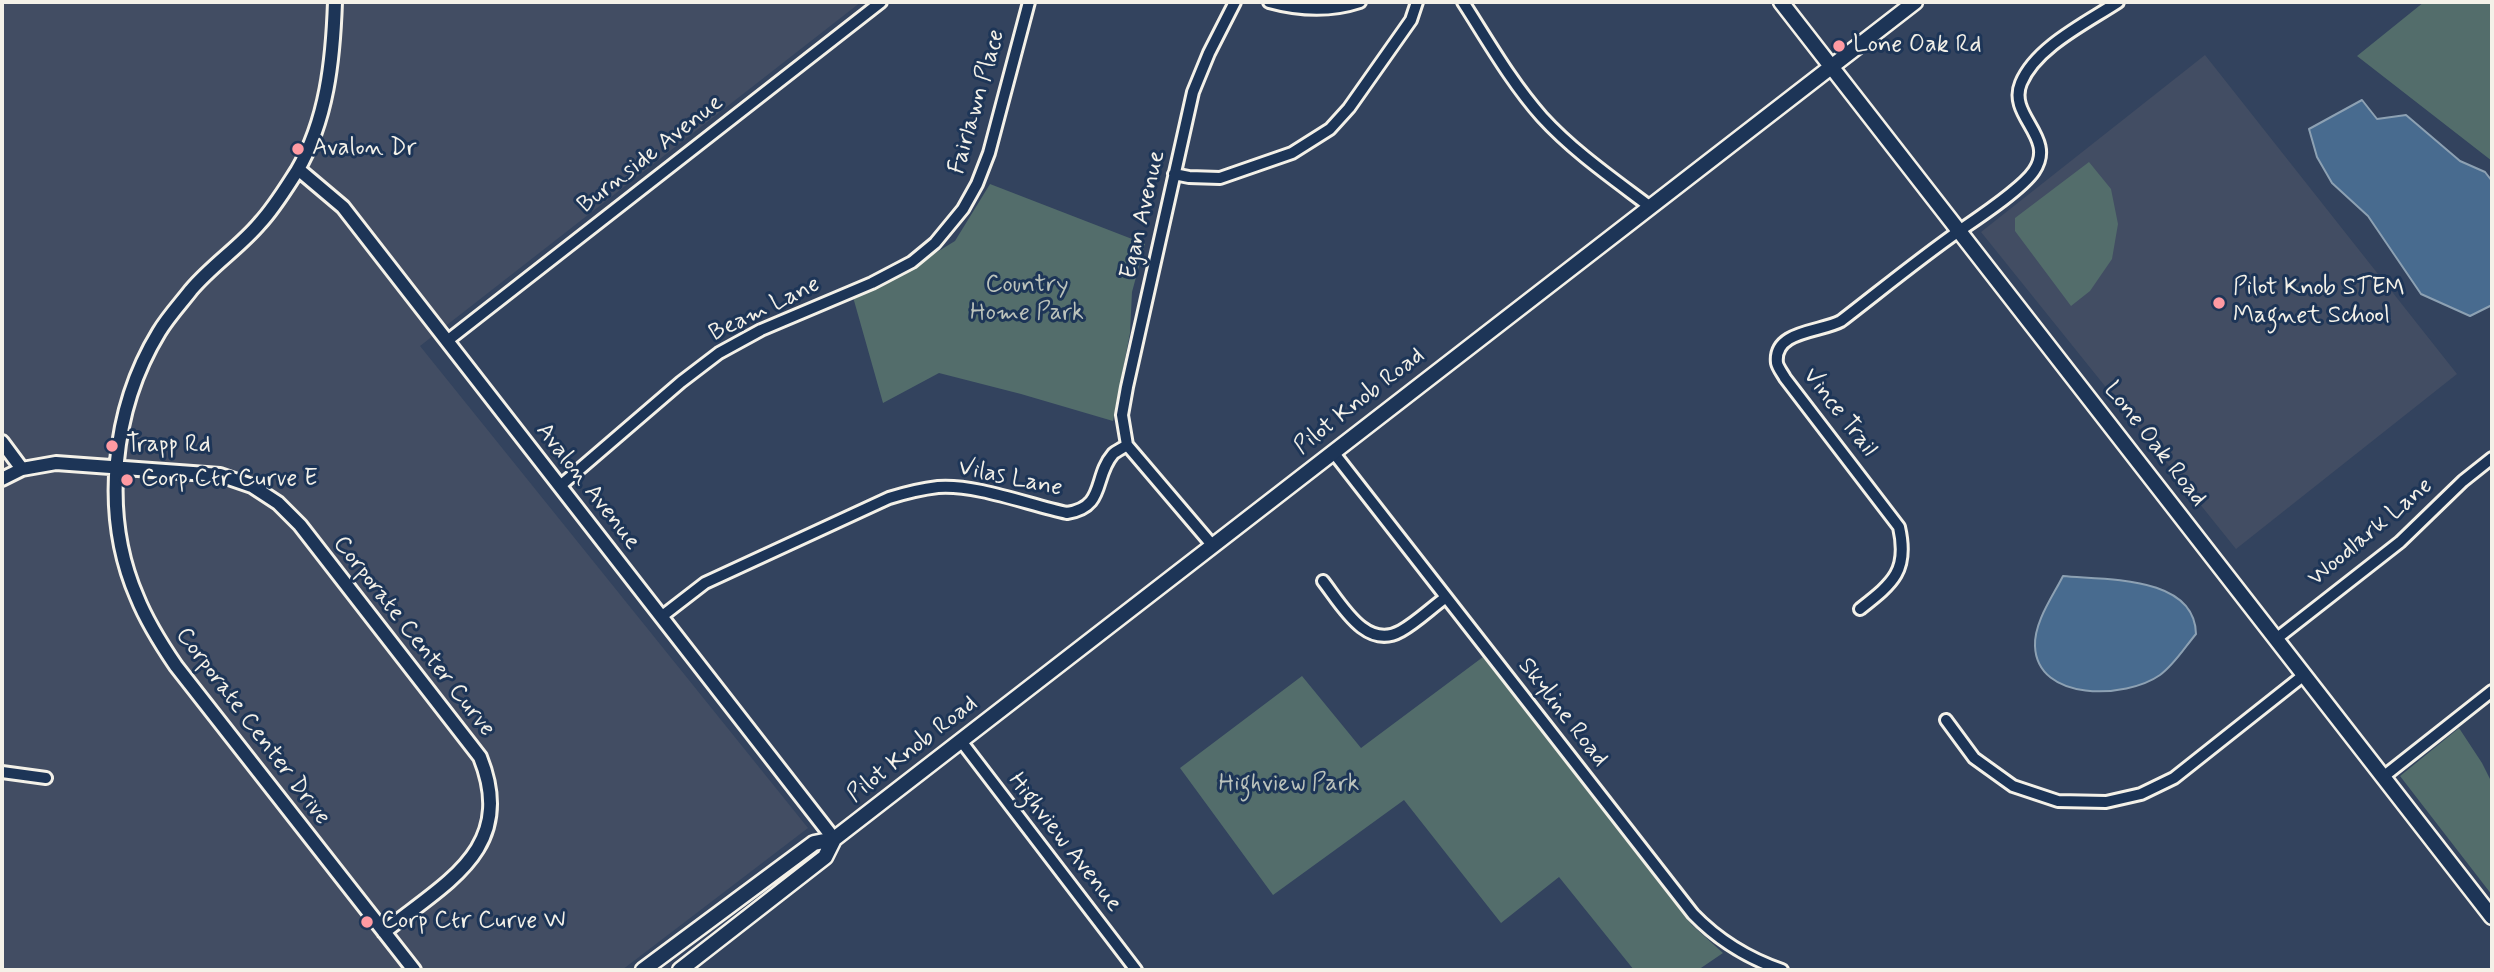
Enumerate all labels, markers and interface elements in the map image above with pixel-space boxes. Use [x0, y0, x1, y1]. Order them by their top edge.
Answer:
street label: Fairlawn Place [944, 27, 1012, 177]
place label: Lone Oak Rd [1853, 32, 1981, 60]
marker: Lone Oak Rd [1831, 38, 1847, 54]
street label: Burnside Avenue [572, 89, 730, 221]
place label: Avalon Dr [312, 135, 416, 163]
marker: Avalon Dr [290, 141, 306, 157]
street label: Egan Avenue [1115, 148, 1173, 282]
street label: Beam Lane [705, 271, 825, 349]
park label: Country Home Park [970, 272, 1084, 328]
place label: Pilot Knob STEM Magnet School [2233, 275, 2405, 331]
marker: Pilot Knob STEM Magnet School [2211, 295, 2227, 311]
street label: Pilot Knob Road [1289, 342, 1431, 462]
street label: Vince Trail [1795, 363, 1883, 463]
street label: Lone Oak Road [2096, 377, 2212, 513]
street label: Avalon Avenue [528, 418, 646, 556]
place label: Trapp Rd [126, 432, 211, 460]
marker: Trapp Rd [104, 438, 120, 454]
street label: Vilas Lane [955, 454, 1065, 504]
place label: Corp Ctr Curve E [141, 466, 318, 494]
marker: Corp Ctr Curve E [119, 472, 135, 488]
street label: Woodlark Lane [2303, 472, 2439, 594]
street label: Corporate Center Curve [326, 531, 500, 743]
street label: Corporate Center Drive [168, 622, 336, 832]
street label: Skyline Road [1511, 653, 1613, 773]
street label: Pilot Knob Road [842, 690, 984, 810]
street label: Highview Avenue [1001, 768, 1127, 918]
park label: Highview Park [1218, 771, 1360, 799]
place label: Corp Ctr Curve W [381, 908, 566, 936]
marker: Corp Ctr Curve W [359, 914, 375, 930]

